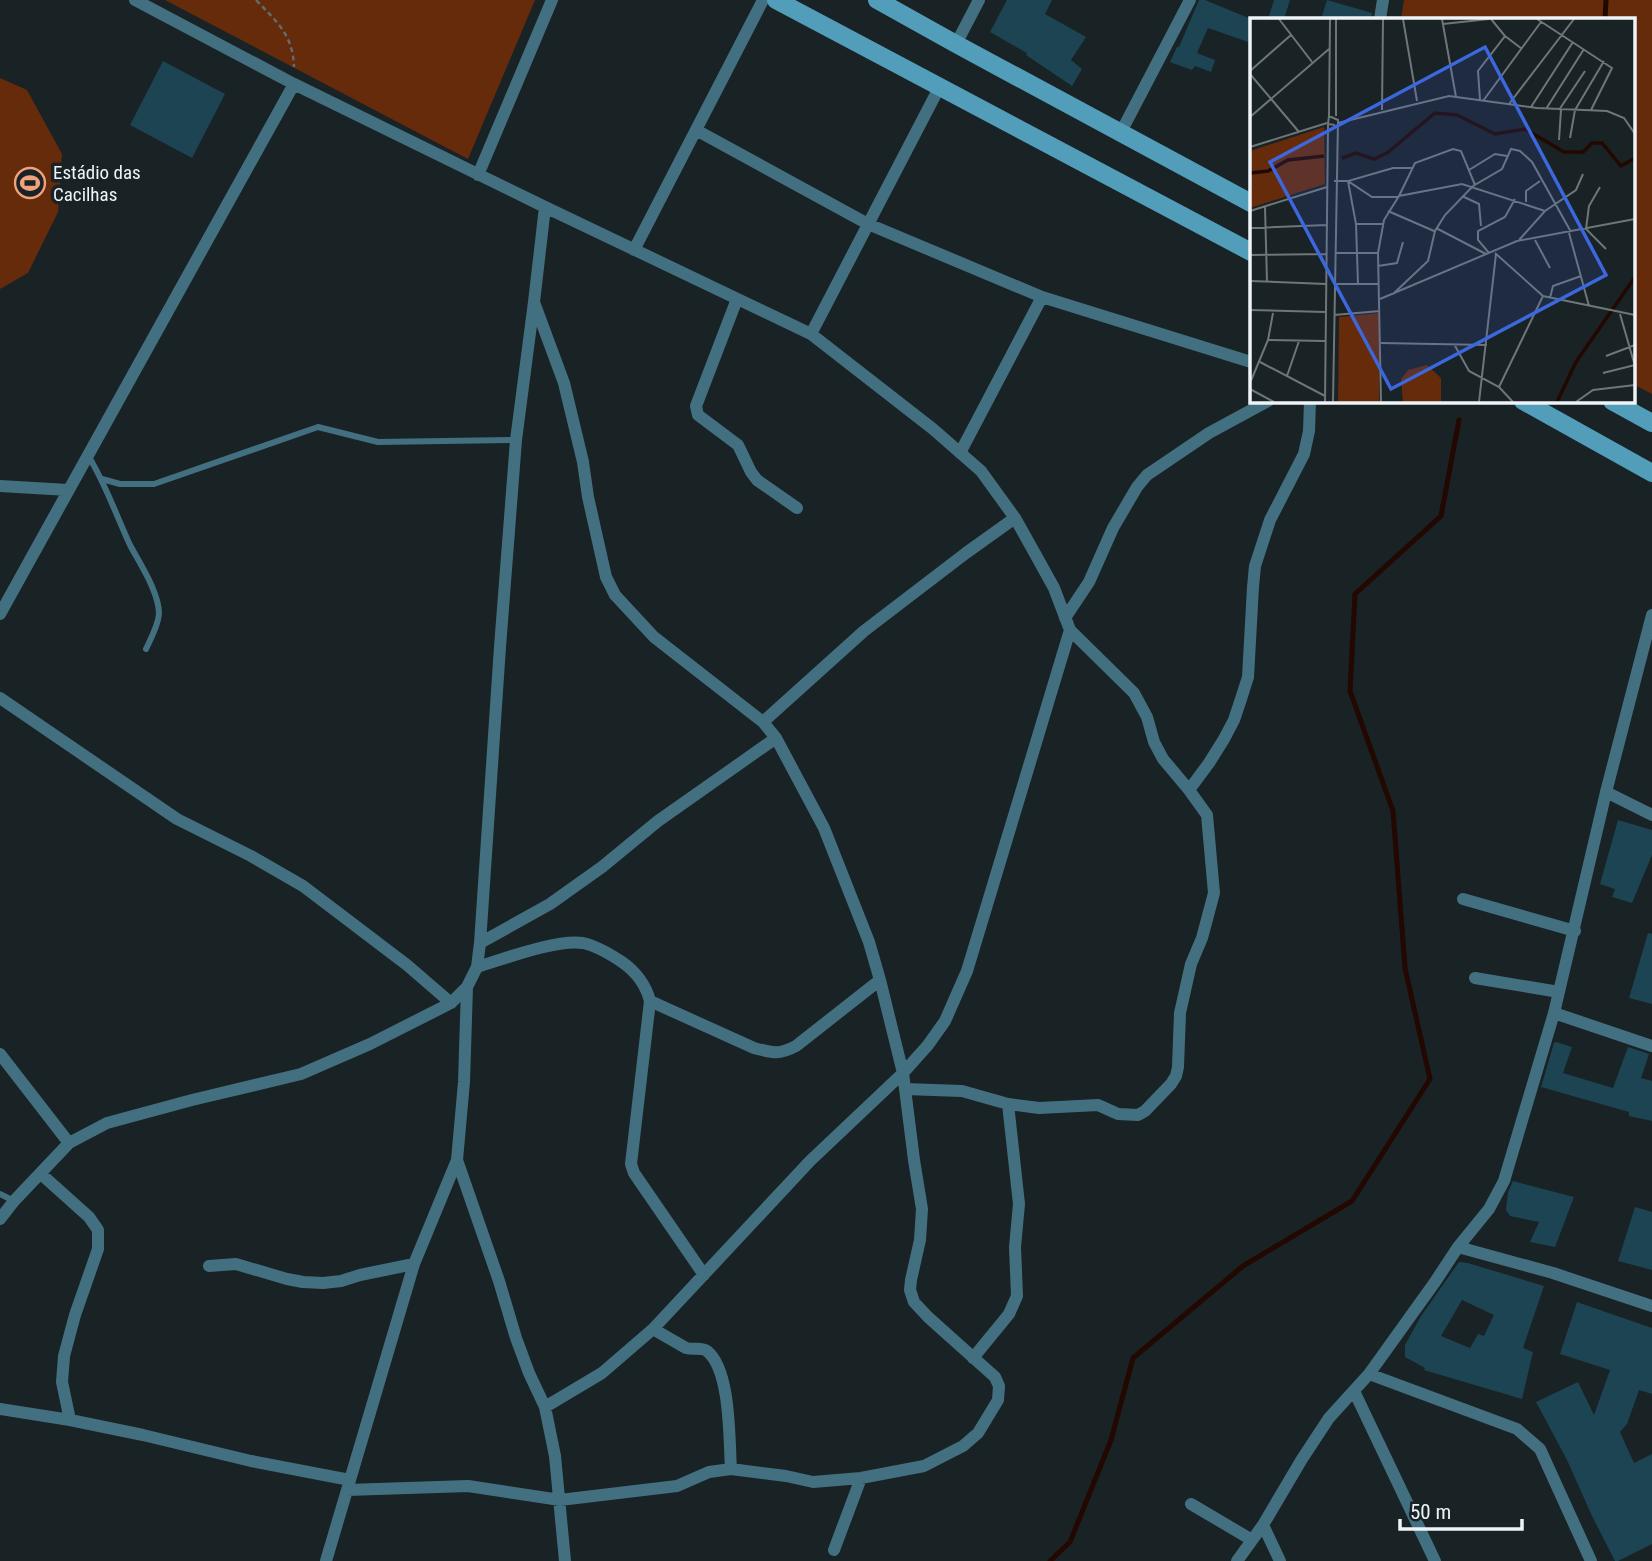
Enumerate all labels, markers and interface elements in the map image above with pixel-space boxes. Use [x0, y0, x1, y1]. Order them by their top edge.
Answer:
inset map [1250, 18, 1634, 402]
place label: Estádio das Cacilhas [53, 161, 141, 206]
sports icon: Estádio das Cacilhas [13, 166, 47, 200]
scale bar [1400, 1488, 1522, 1532]
text: 50 m [1410, 1500, 1451, 1524]

